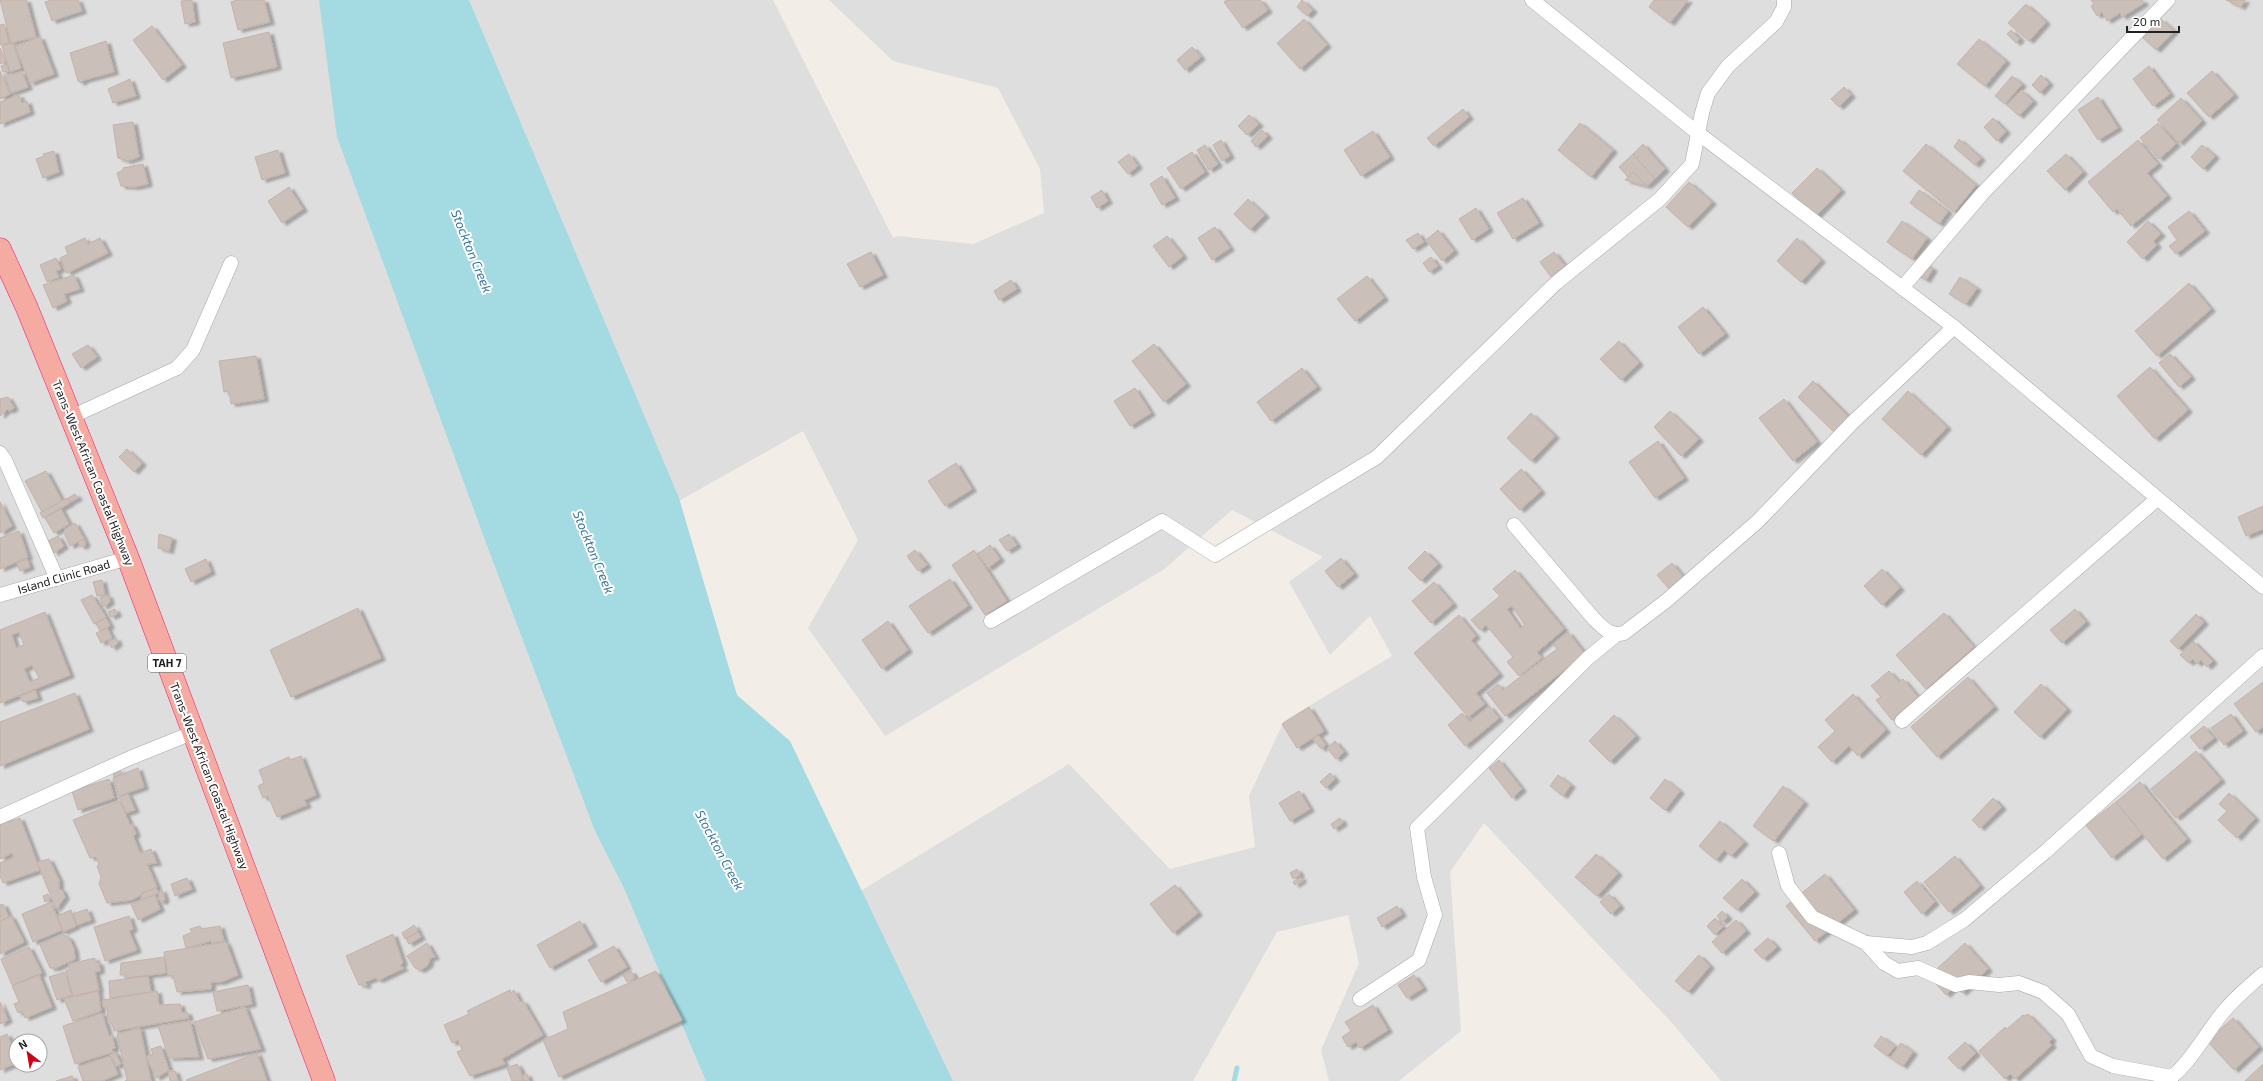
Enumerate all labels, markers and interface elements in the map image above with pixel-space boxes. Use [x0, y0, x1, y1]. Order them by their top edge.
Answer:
scale bar [2127, 8, 2179, 34]
text: 20 m [2133, 14, 2160, 28]
water label: Stockton Creek [448, 207, 496, 295]
street label: Trans-West African Coastal Highway [50, 378, 138, 568]
water label: Stockton Creek [570, 508, 618, 596]
street label: Island Clinic Road [16, 556, 112, 596]
road number: TAH 7 [148, 654, 186, 672]
street label: Trans-West African Coastal Highway [168, 680, 252, 872]
water label: Stockton Creek [692, 807, 748, 893]
north arrow [8, 1033, 48, 1073]
text: N [16, 1036, 29, 1052]

